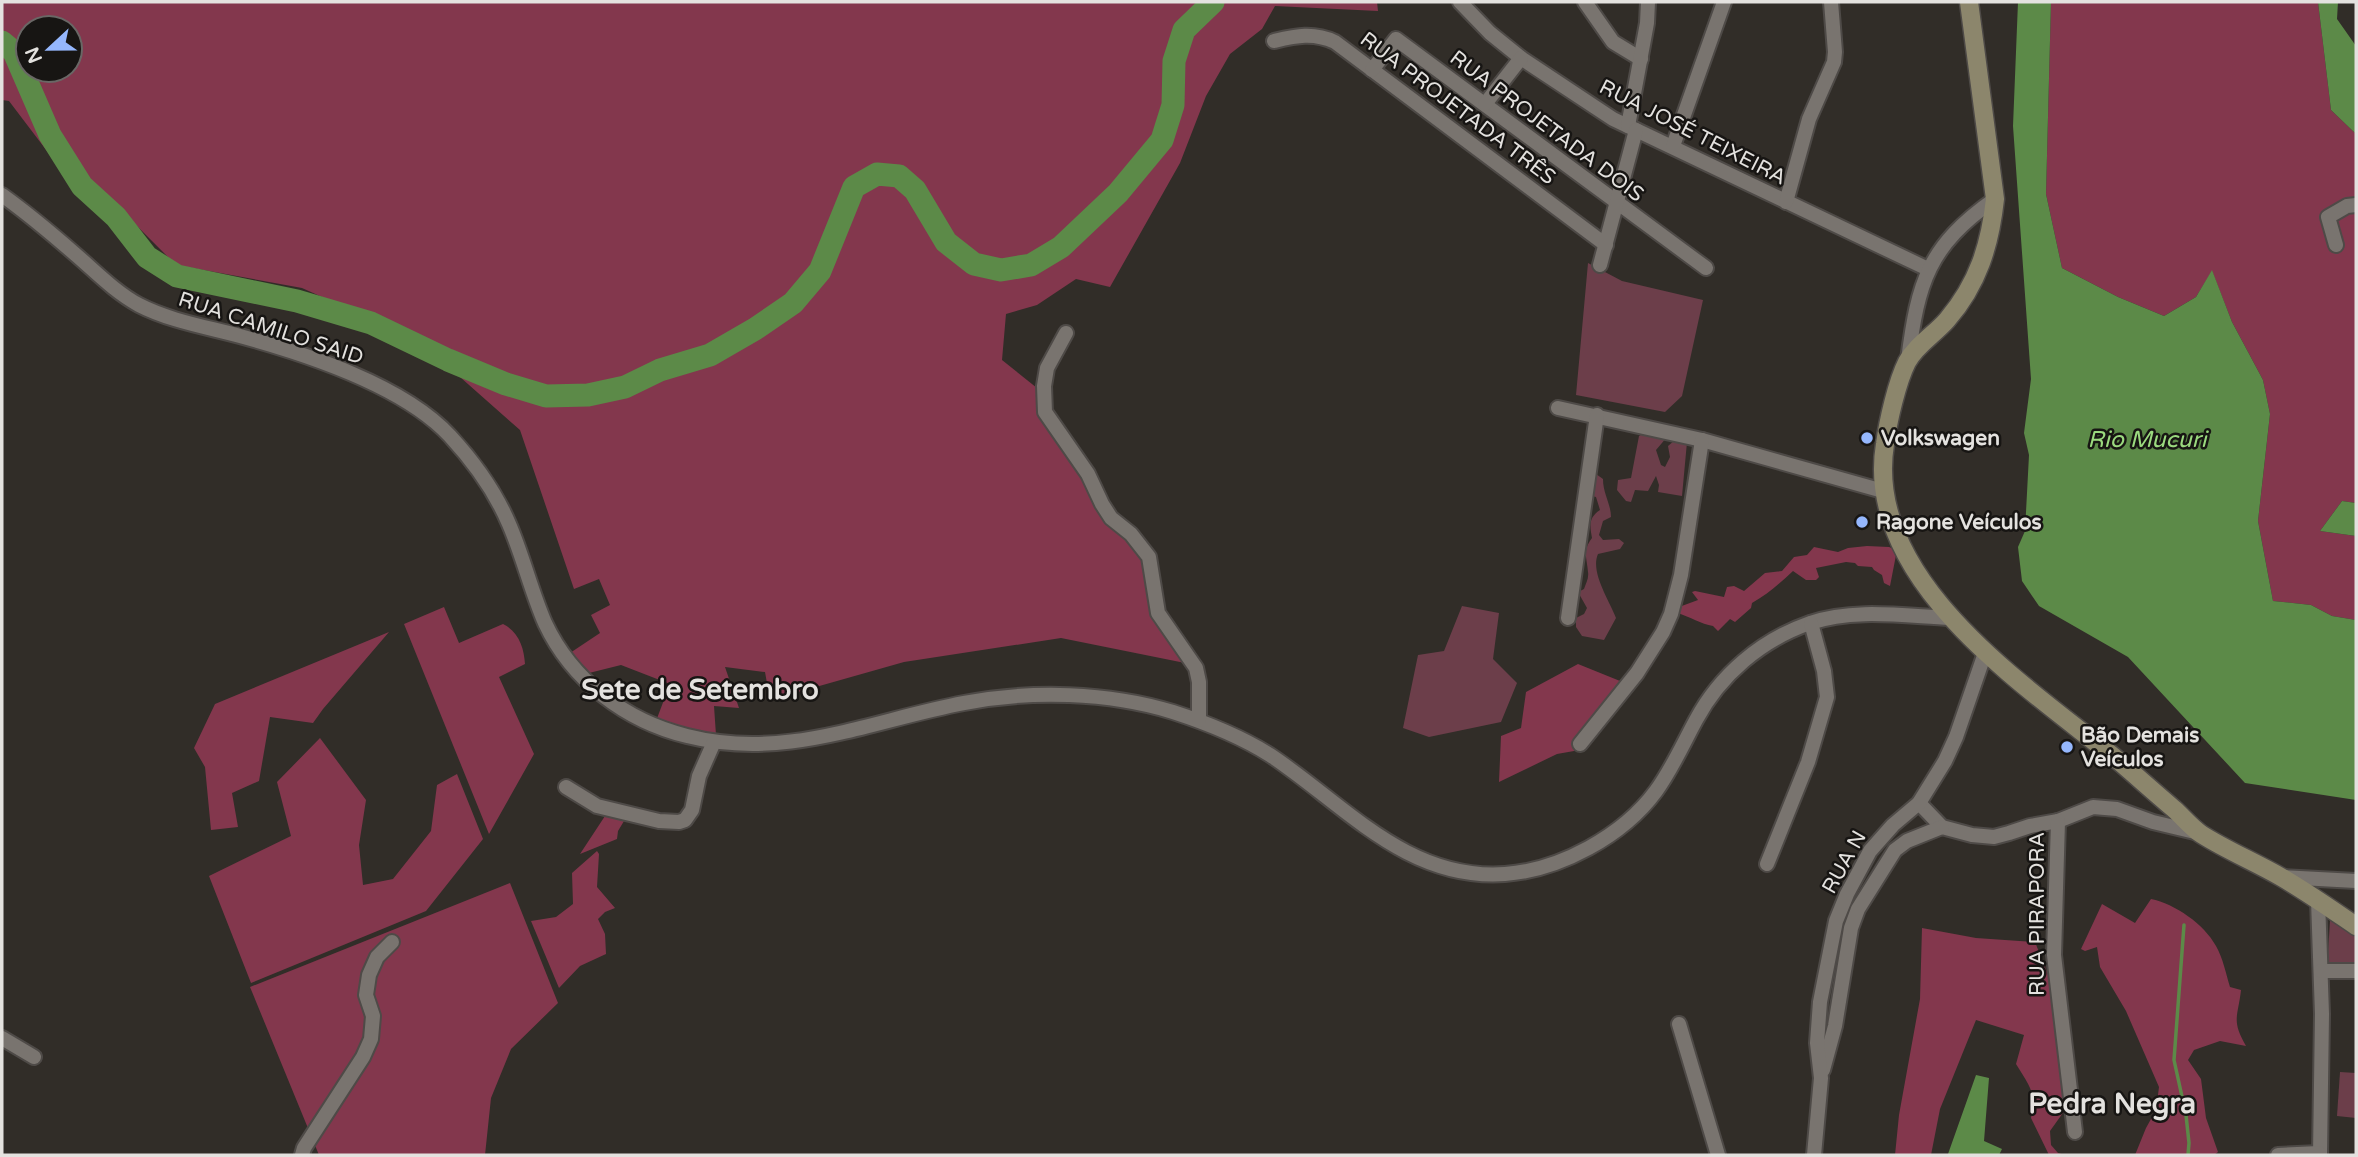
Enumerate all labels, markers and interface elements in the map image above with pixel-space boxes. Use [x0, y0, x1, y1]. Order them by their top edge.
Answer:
north arrow [14, 14, 84, 84]
street label: RUA PROJETADA TRÊS [1355, 27, 1560, 190]
text: N [21, 44, 47, 66]
street label: RUA PROJETADA DOIS [1445, 45, 1648, 207]
street label: RUA JOSÉ TEIXEIRA [1595, 74, 1790, 190]
street label: RUA CAMILO SAID [175, 287, 367, 370]
place label: Volkswagen [1881, 426, 2000, 451]
water label: Rio Mucuri [2088, 426, 2210, 454]
marker: Volkswagen [1859, 430, 1875, 446]
place label: Ragone Veículos [1876, 510, 2042, 535]
marker: Ragone Veículos [1854, 514, 1870, 530]
district label: Sete de Setembro [581, 673, 819, 707]
place label: Bão Demais Veículos [2081, 723, 2199, 772]
marker: Bão Demais Veículos [2059, 739, 2075, 755]
street label: RUA N [1817, 826, 1872, 898]
street label: RUA PIRAPORA [2025, 832, 2050, 996]
district label: Pedra Negra [2028, 1087, 2196, 1121]

